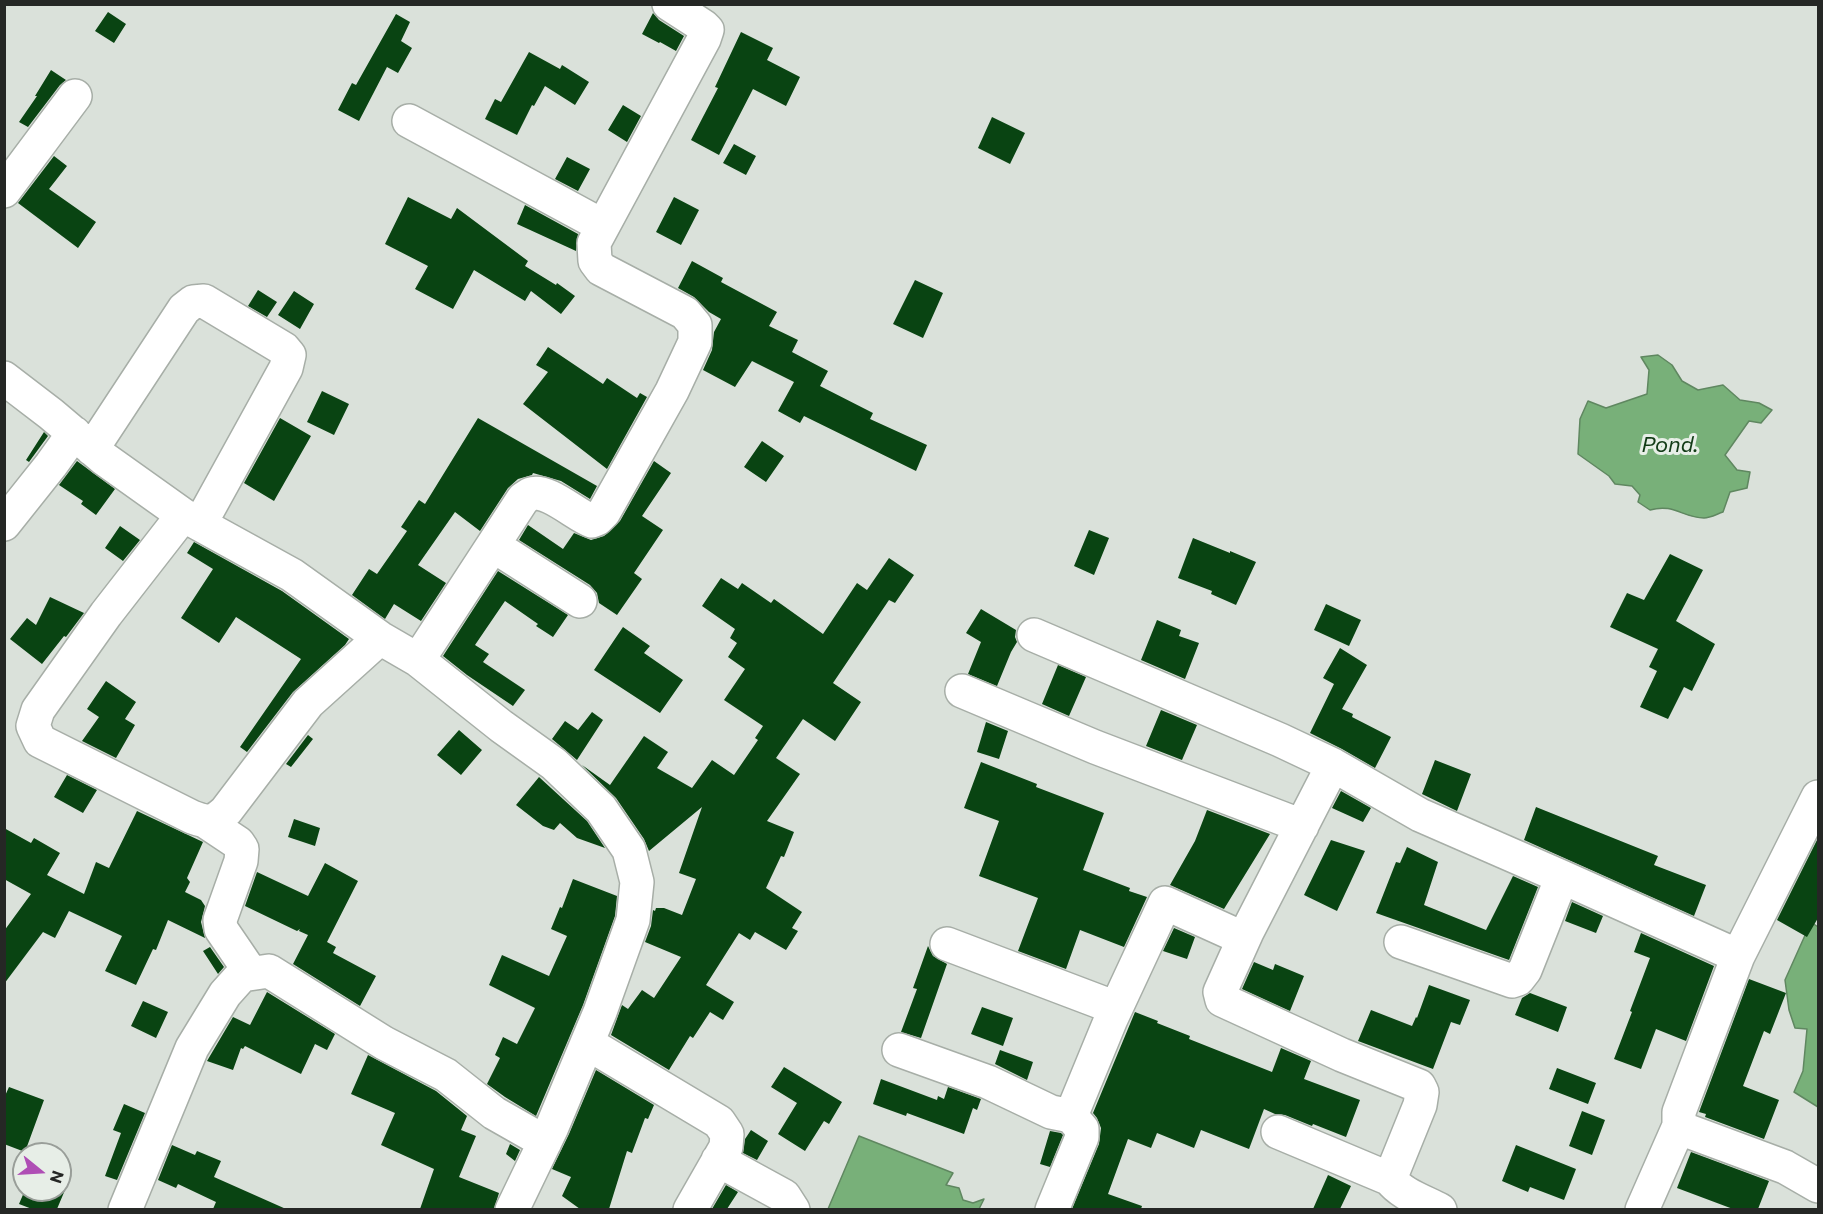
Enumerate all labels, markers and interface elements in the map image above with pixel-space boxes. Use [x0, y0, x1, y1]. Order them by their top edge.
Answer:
water label: Pond. [1641, 432, 1699, 458]
north arrow [12, 1142, 72, 1202]
text: N [47, 1168, 69, 1186]

